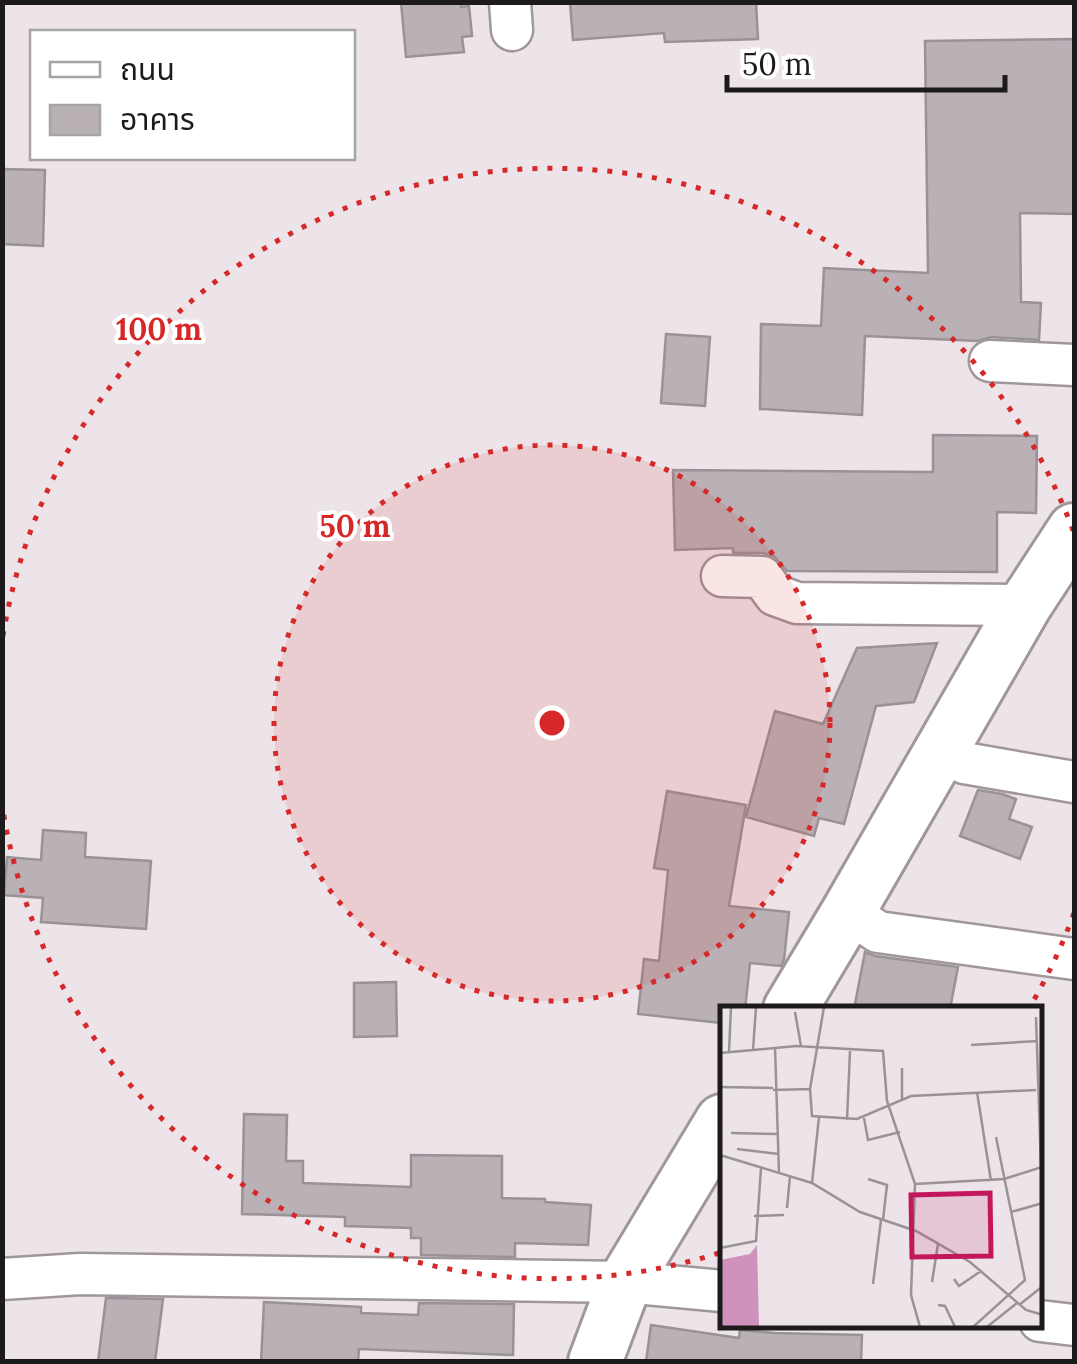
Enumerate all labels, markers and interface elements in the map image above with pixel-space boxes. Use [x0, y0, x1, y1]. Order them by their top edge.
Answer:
legend [30, 30, 355, 160]
scale bar [727, 30, 1004, 92]
text: 50 m [742, 45, 812, 83]
text: ถนน [120, 50, 175, 88]
text: อาคาร [120, 100, 195, 138]
text: 100 m [116, 310, 202, 348]
text: 50 m [320, 507, 391, 545]
centre of rings [534, 705, 570, 741]
inset map [720, 1006, 1042, 1329]

